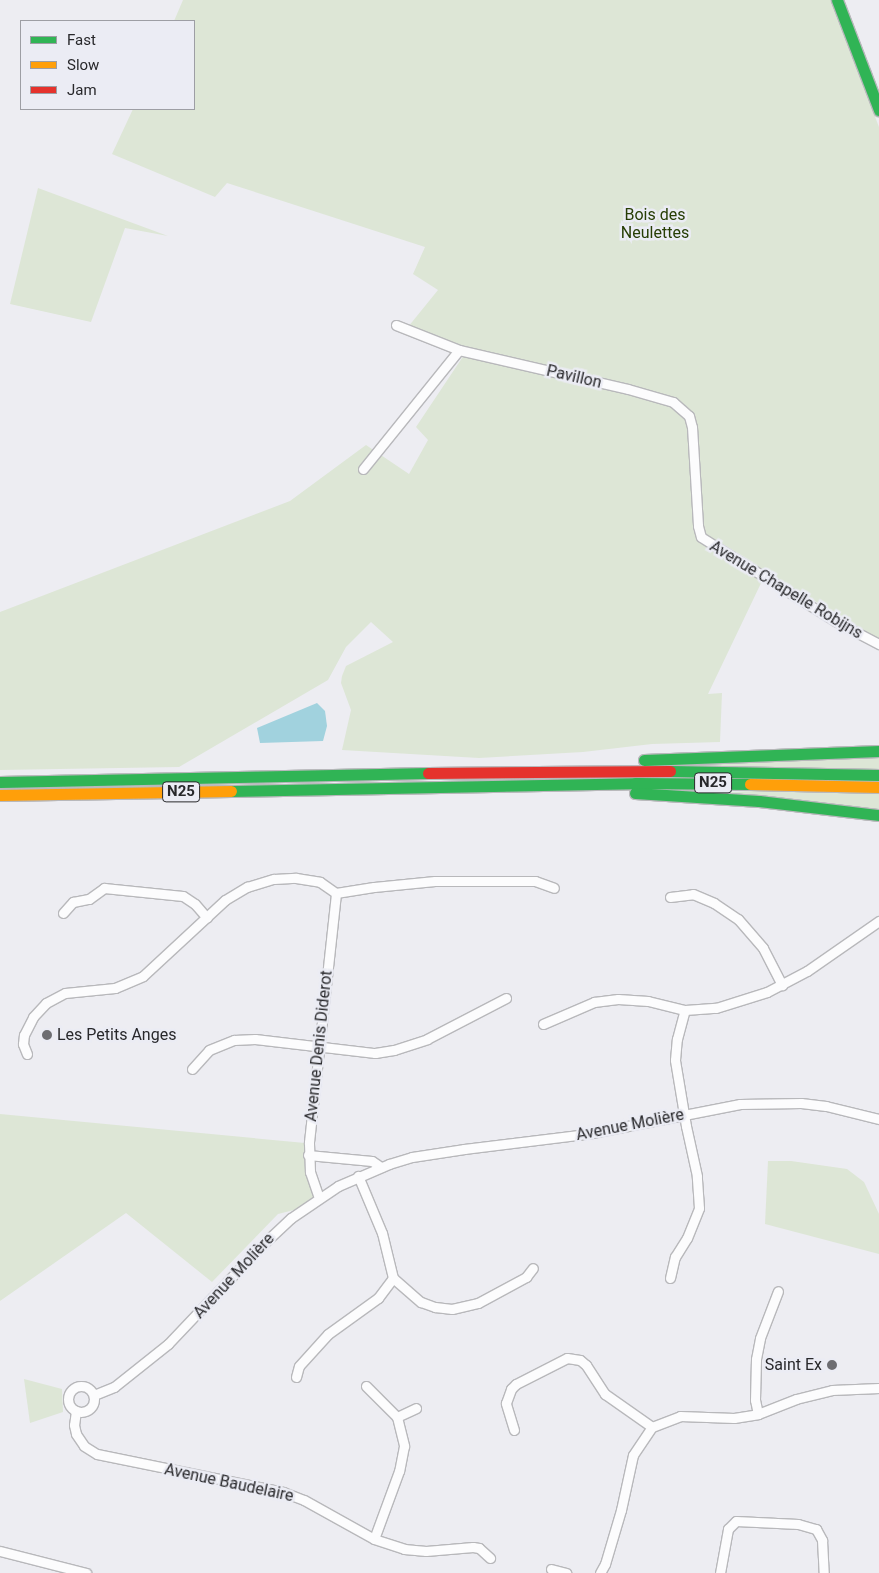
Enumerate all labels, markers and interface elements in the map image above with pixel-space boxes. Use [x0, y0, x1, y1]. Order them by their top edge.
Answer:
legend [20, 20, 195, 110]
text: Fast [67, 31, 96, 49]
text: Slow [67, 56, 99, 74]
text: Jam [67, 81, 97, 99]
park label: Bois des Neulettes [621, 205, 689, 243]
street label: Pavillon [545, 361, 603, 393]
street label: Avenue Chapelle Robijns [706, 537, 866, 643]
road number: N25 [693, 770, 733, 796]
road number: N25 [161, 780, 201, 804]
street label: Avenue Denis Diderot [302, 970, 336, 1122]
place label: Les Petits Anges [57, 1025, 176, 1045]
marker: Les Petits Anges [41, 1029, 53, 1041]
street label: Avenue Molière [574, 1105, 686, 1145]
street label: Avenue Molière [190, 1229, 278, 1323]
place label: Saint Ex [765, 1355, 822, 1375]
marker: Saint Ex [826, 1359, 838, 1371]
street label: Avenue Baudelaire [163, 1460, 295, 1506]

